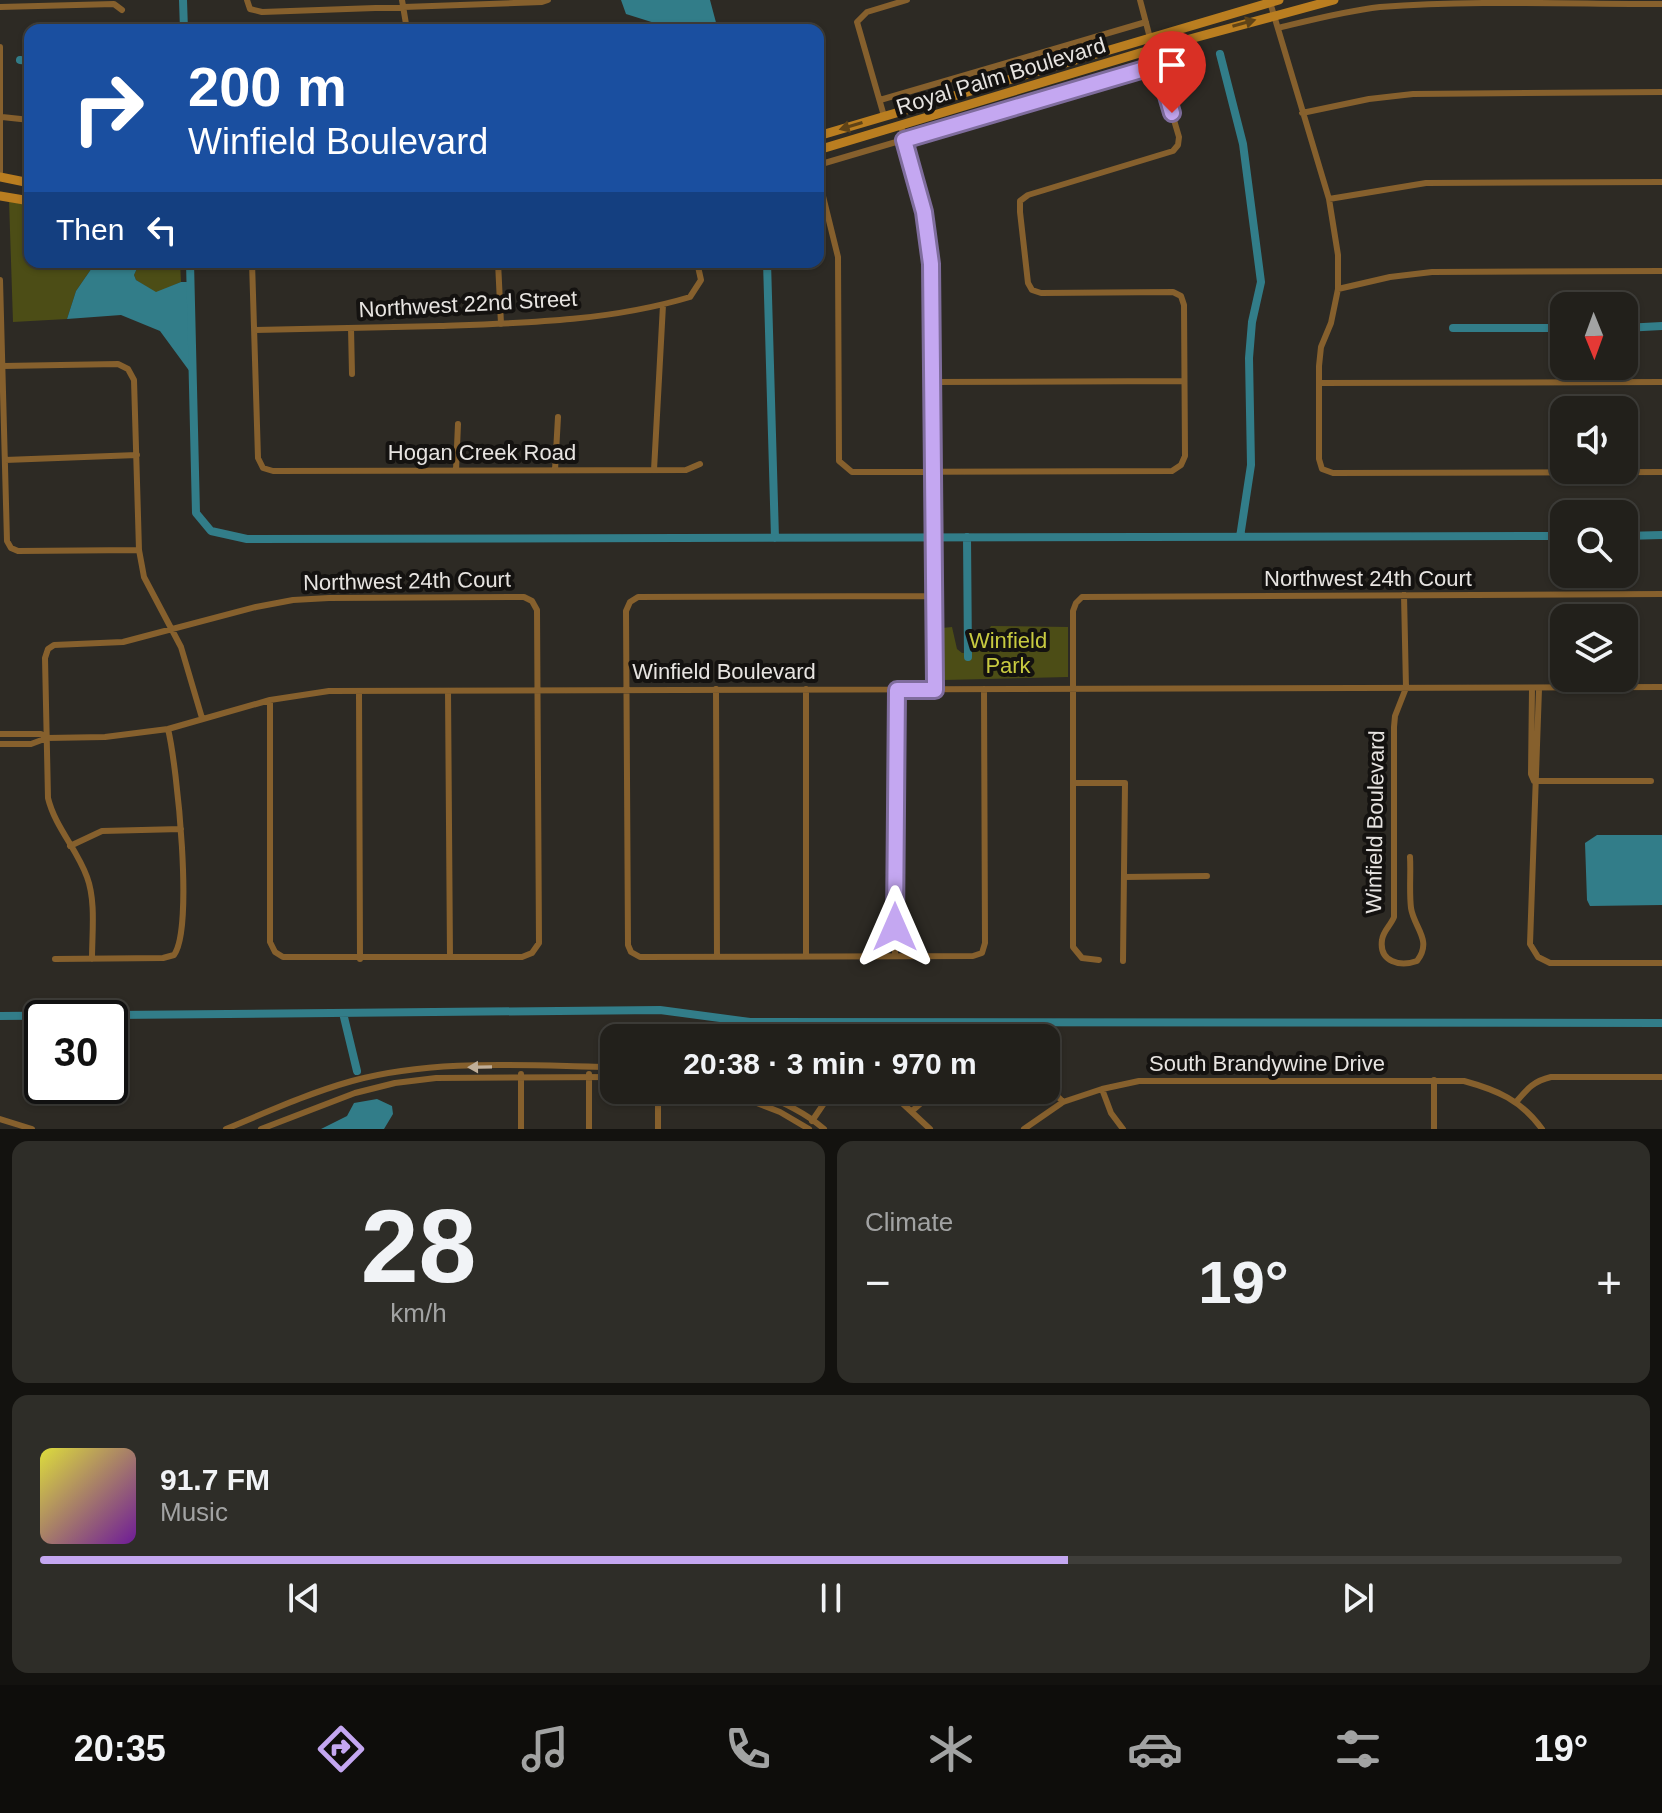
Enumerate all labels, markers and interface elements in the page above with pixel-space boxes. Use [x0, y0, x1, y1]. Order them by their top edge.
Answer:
one-way arrow [1232, 16, 1256, 29]
pin [1138, 31, 1206, 113]
street label: Royal Palm Boulevard [893, 32, 1109, 120]
icon: arrive [1150, 43, 1194, 87]
text: 200 m [188, 55, 347, 118]
icon: right [56, 56, 160, 160]
one-way arrow [839, 120, 863, 133]
text: Winfield Boulevard [188, 121, 488, 162]
icon: left [140, 208, 184, 252]
text: Then [56, 213, 124, 246]
street label: Northwest 22nd Street [358, 286, 578, 322]
north arrow [1550, 292, 1638, 380]
map controls [1550, 292, 1638, 692]
button: sound [1550, 396, 1638, 484]
street label: Hogan Creek Road [388, 440, 576, 465]
button: search [1550, 500, 1638, 588]
street label: Northwest 24th Court [1264, 566, 1472, 591]
street label: Northwest 24th Court [303, 567, 511, 595]
button: layers [1550, 604, 1638, 692]
park label: Winfield Park [969, 628, 1047, 678]
street label: Winfield Boulevard [632, 659, 816, 684]
street label: Winfield Boulevard [1361, 730, 1389, 914]
position arrow [853, 885, 937, 969]
speed limit sign: 30 [24, 1000, 128, 1104]
text: 20:38 · 3 min · 970 m [683, 1047, 977, 1080]
street label: South Brandywine Drive [1149, 1051, 1385, 1076]
one-way arrow [467, 1061, 492, 1073]
text: 28 [361, 1188, 476, 1304]
text: Climate [865, 1207, 953, 1237]
text: 19° [1198, 1249, 1289, 1316]
text: − [865, 1258, 891, 1307]
text: + [1596, 1258, 1622, 1307]
text: km/h [390, 1298, 447, 1328]
text: 91.7 FM [160, 1463, 270, 1496]
text: Music [160, 1497, 228, 1527]
icon: previous [282, 1576, 326, 1620]
icon: pause [809, 1576, 853, 1620]
icon: next [1336, 1576, 1380, 1620]
icon: directions [313, 1721, 369, 1777]
icon: music [517, 1721, 573, 1777]
icon: phone [720, 1721, 776, 1777]
icon: climate [923, 1721, 979, 1777]
icon: car [1127, 1721, 1183, 1777]
icon: filters [1330, 1721, 1386, 1777]
text: 20:35 [74, 1728, 166, 1769]
text: 19° [1534, 1728, 1588, 1769]

